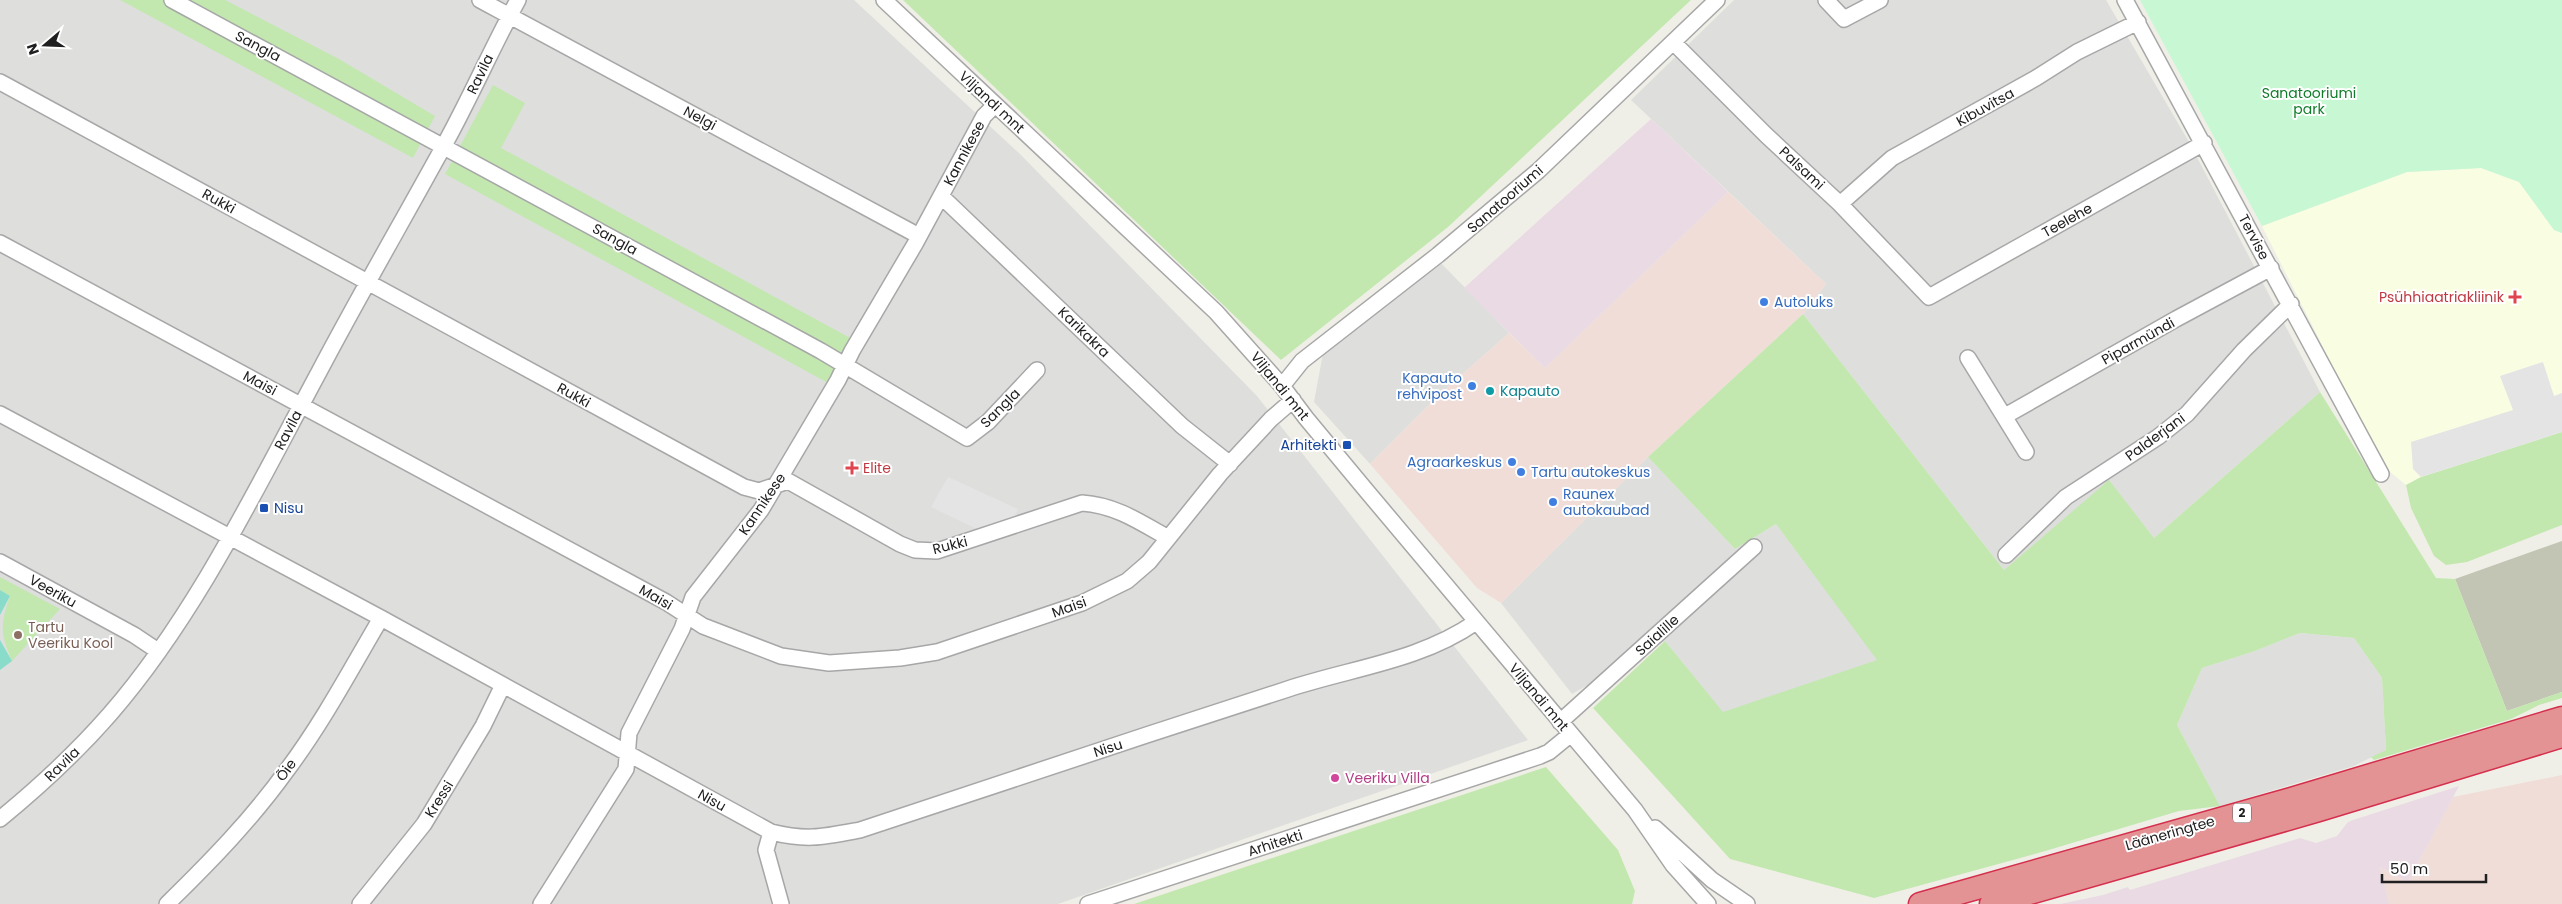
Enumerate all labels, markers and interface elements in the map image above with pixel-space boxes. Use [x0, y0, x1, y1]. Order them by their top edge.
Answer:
north arrow [20, 20, 70, 70]
street label: Sangla [232, 26, 284, 66]
text: N [22, 41, 44, 57]
street label: Ravila [462, 51, 498, 97]
street label: Viljandi mnt [955, 66, 1029, 138]
street label: Kibuvitsa [1952, 83, 2018, 131]
park label: Sanatooriumi park [2262, 83, 2356, 119]
street label: Nelgi [680, 101, 720, 135]
street label: Kannikese [938, 117, 990, 189]
street label: Palsami [1775, 142, 1829, 194]
street label: Sanatooriumi [1463, 160, 1547, 238]
street label: Rukki [199, 184, 239, 218]
street label: Teelehe [2038, 198, 2096, 242]
street label: Tervise [2234, 211, 2274, 264]
street label: Sangla [589, 218, 641, 260]
place label: Psühhiaatriakliinik [2379, 287, 2505, 307]
marker: Psühhiaatriakliinik [2508, 290, 2522, 304]
place label: Autoluks [1774, 292, 1833, 312]
marker: Autoluks [1758, 296, 1770, 308]
street label: Karikakra [1054, 302, 1114, 362]
street label: Piparmündi [2098, 313, 2178, 369]
street label: Viljandi mnt [1246, 347, 1314, 425]
street label: Maisi [240, 366, 280, 400]
place label: Kapauto rehvipost [1397, 368, 1462, 404]
street label: Rukki [554, 378, 594, 412]
marker: Kapauto rehvipost [1466, 380, 1478, 392]
place label: Kapauto [1500, 381, 1560, 401]
street label: Sangla [976, 384, 1024, 432]
marker: Kapauto [1484, 385, 1496, 397]
street label: Ravila [269, 407, 307, 453]
street label: Palderjani [2121, 408, 2189, 466]
place label: Arhitekti [1280, 435, 1337, 455]
marker: Arhitekti [1341, 439, 1353, 451]
place label: Agraarkeskus [1407, 452, 1502, 472]
marker: Agraarkeskus [1506, 456, 1518, 468]
place label: Elite [863, 458, 891, 478]
marker: Elite [845, 461, 859, 475]
place label: Tartu autokeskus [1531, 462, 1650, 482]
marker: Tartu autokeskus [1515, 466, 1527, 478]
street label: Kannikese [734, 469, 790, 539]
place label: Raunex autokaubad [1563, 484, 1650, 520]
marker: Raunex autokaubad [1547, 496, 1559, 508]
place label: Nisu [274, 498, 304, 518]
marker: Nisu [258, 502, 270, 514]
street label: Rukki [930, 531, 970, 559]
street label: Veeriku [26, 570, 80, 612]
street label: Maisi [636, 579, 676, 615]
street label: Maisi [1049, 591, 1089, 623]
street label: Saialille [1631, 610, 1684, 660]
place label: Tartu Veeriku Kool [28, 617, 113, 653]
marker: Tartu Veeriku Kool [12, 629, 24, 641]
street label: Viljandi mnt [1505, 659, 1573, 735]
street label: Nisu [1091, 734, 1125, 762]
street label: Ravila [40, 742, 84, 786]
street label: Õie [271, 755, 301, 785]
place label: Veeriku Villa [1345, 768, 1430, 788]
marker: Veeriku Villa [1329, 772, 1341, 784]
street label: Kressi [420, 777, 458, 821]
street label: Nisu [694, 784, 730, 816]
road number: 2 [2233, 804, 2251, 822]
street label: Lääneringtee [2123, 811, 2217, 855]
street label: Arhitekti [1245, 825, 1305, 861]
scale bar [2382, 852, 2486, 884]
text: 50 m [2390, 858, 2428, 879]

